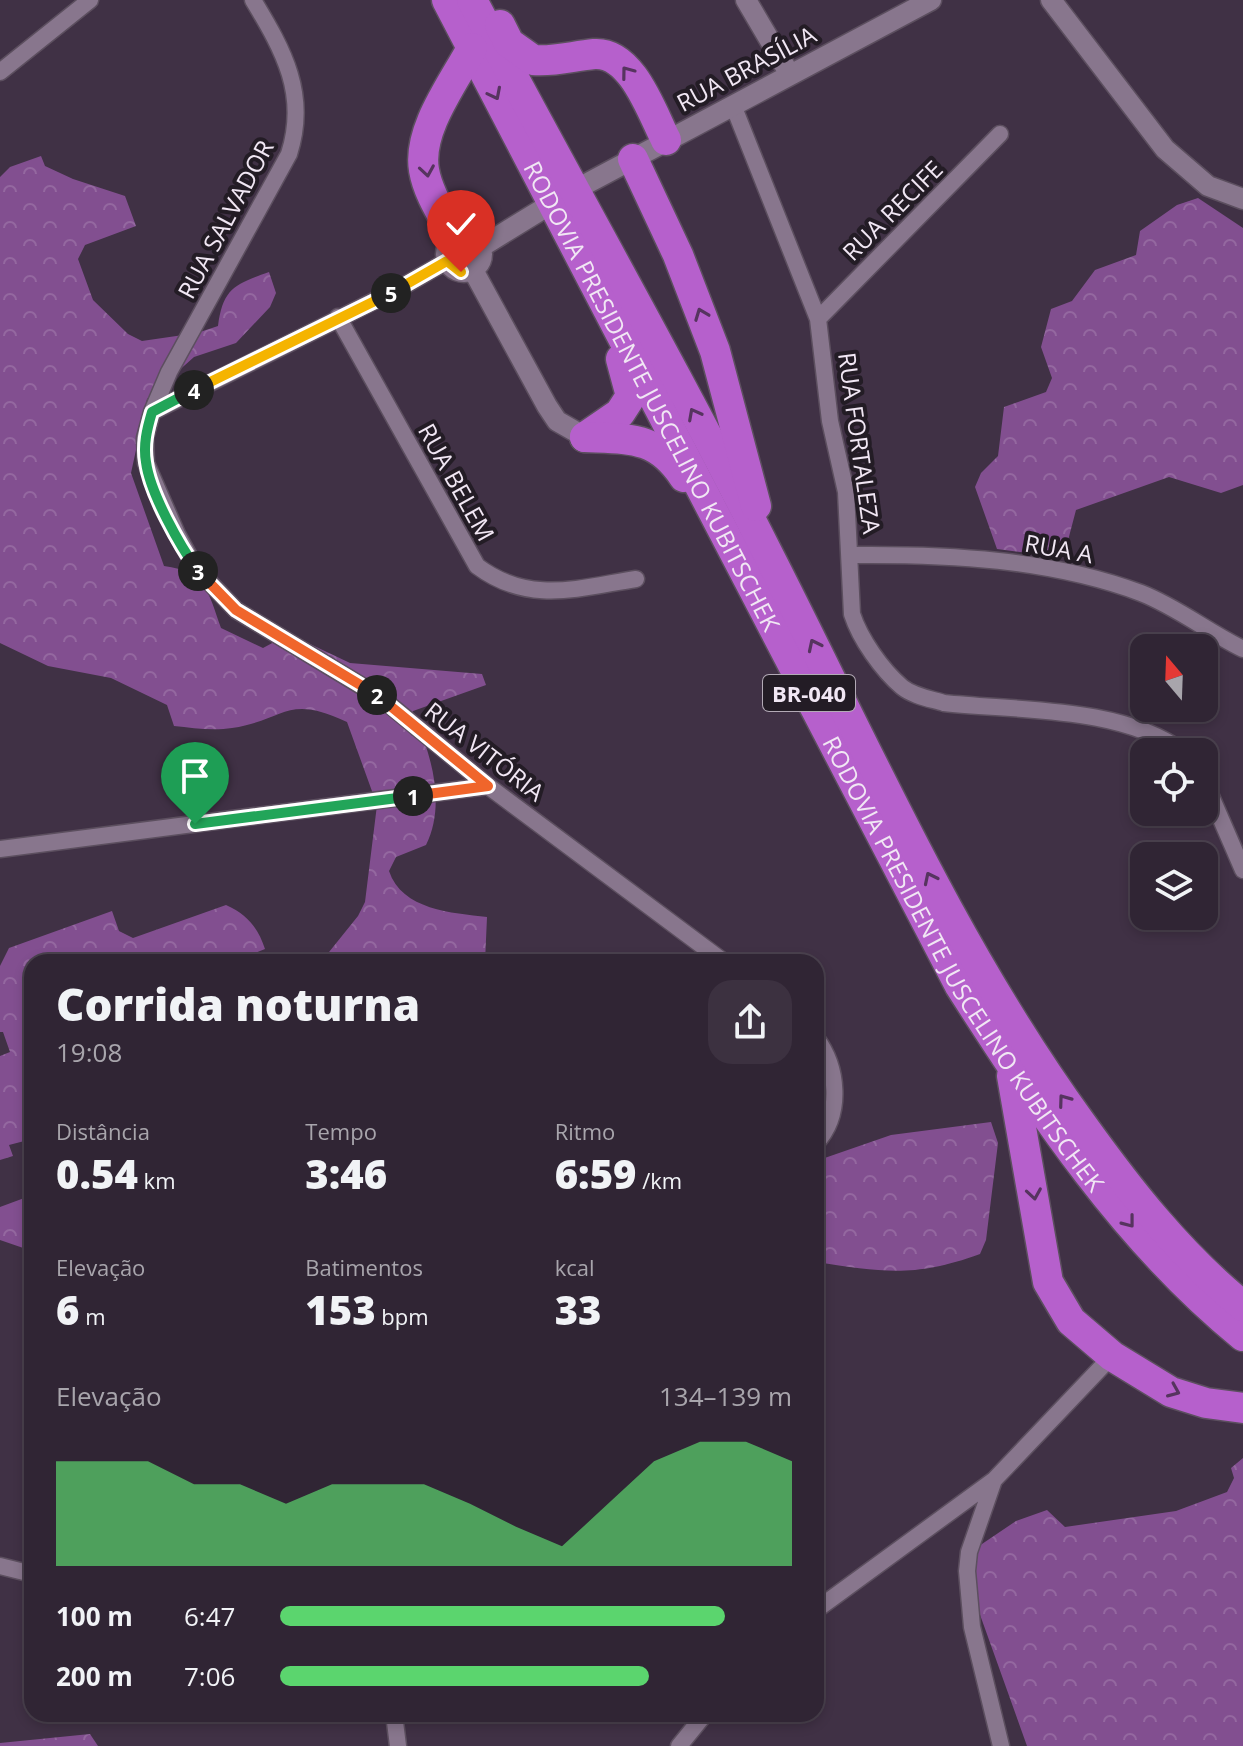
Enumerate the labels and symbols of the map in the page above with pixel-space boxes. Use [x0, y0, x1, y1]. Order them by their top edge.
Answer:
street label: RUA BRASÍLIA [670, 17, 822, 119]
one-way arrow [623, 66, 637, 81]
one-way arrow [485, 86, 501, 101]
street label: RUA SALVADOR [169, 134, 281, 304]
street label: RUA RECIFE [835, 153, 949, 267]
street label: RODOVIA PRESIDENTE JUSCELINO KUBITSCHEK [517, 155, 789, 637]
one-way arrow [418, 165, 435, 178]
pin [427, 190, 495, 272]
pin: 5 [371, 273, 411, 313]
one-way arrow [694, 308, 710, 322]
street label: RUA FORTALEZA [831, 350, 889, 537]
pin: 4 [174, 370, 214, 410]
one-way arrow [688, 408, 703, 423]
street label: RUA BELEM [411, 417, 503, 547]
street label: RUA A [1022, 526, 1097, 570]
pin: 3 [178, 551, 218, 591]
north arrow [1130, 634, 1218, 722]
one-way arrow [808, 638, 823, 653]
pin: 2 [357, 675, 397, 715]
road number: BR-040 [763, 675, 855, 711]
street label: RUA VITÓRIA [418, 694, 552, 809]
street label: RODOVIA PRESIDENTE JUSCELINO KUBITSCHEK [816, 730, 1113, 1198]
pin [161, 742, 229, 824]
pin: 1 [393, 776, 433, 816]
one-way arrow [924, 871, 939, 886]
one-way arrow [1059, 1094, 1074, 1108]
one-way arrow [1024, 1187, 1041, 1201]
one-way arrow [1119, 1213, 1133, 1228]
one-way arrow [1166, 1382, 1180, 1398]

